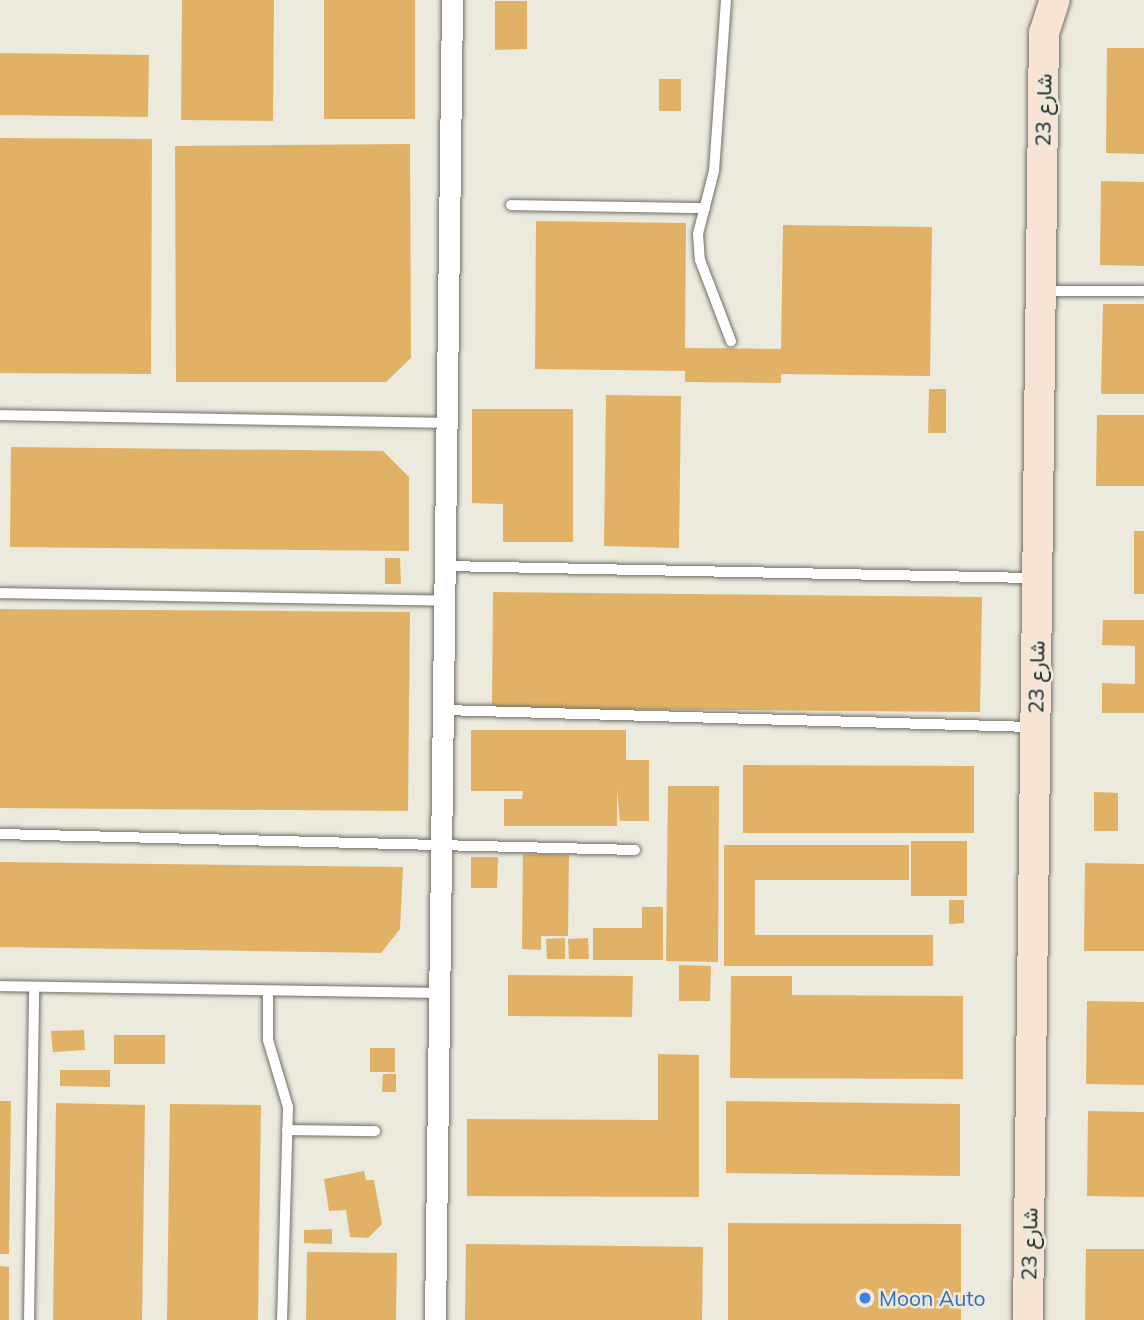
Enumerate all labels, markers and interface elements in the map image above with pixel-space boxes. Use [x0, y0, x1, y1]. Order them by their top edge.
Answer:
street label: شارع 23 [1030, 73, 1056, 147]
street label: شارع 23 [1023, 640, 1049, 714]
street label: شارع 23 [1016, 1207, 1042, 1281]
place label: Moon Auto [879, 1285, 986, 1311]
marker: Moon Auto [857, 1290, 873, 1306]

